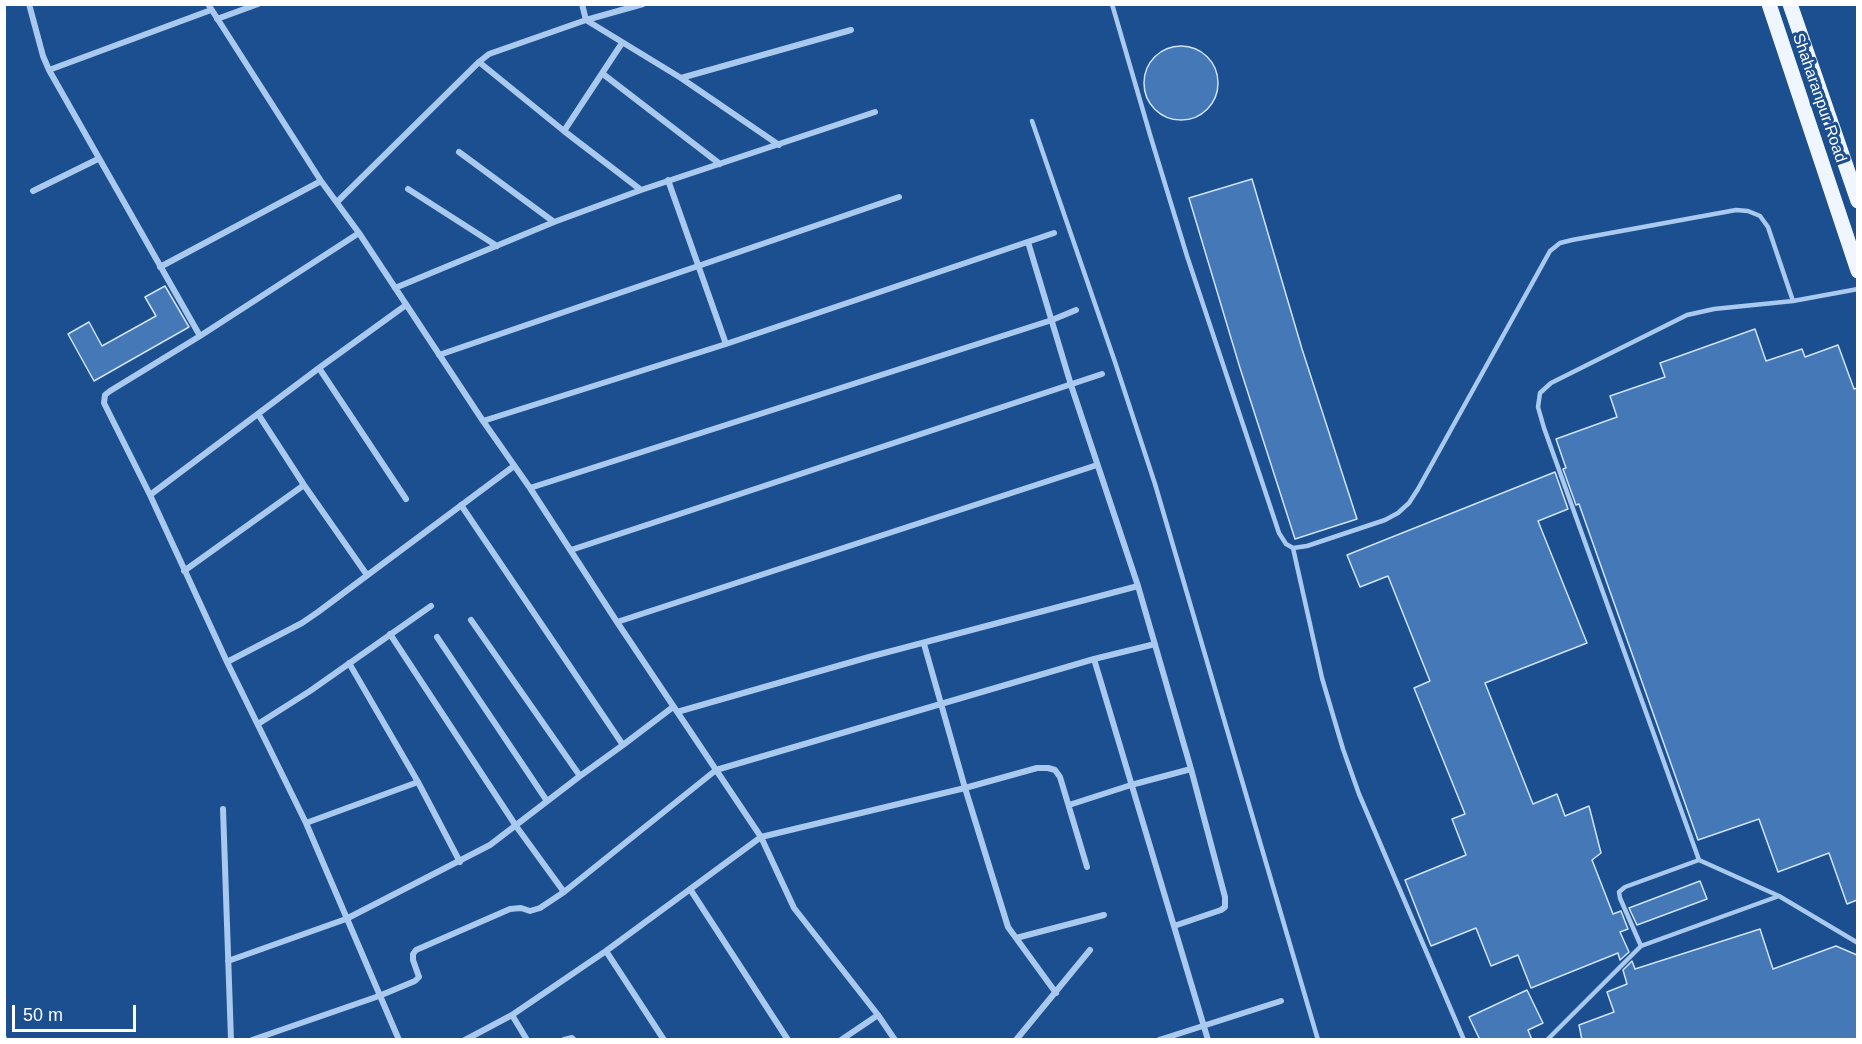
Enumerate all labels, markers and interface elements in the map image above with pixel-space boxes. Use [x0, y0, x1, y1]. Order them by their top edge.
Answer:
street label: Shaharanpur Road [1788, 31, 1850, 165]
scale bar [15, 993, 140, 1031]
text: 50 m [23, 1005, 63, 1025]

